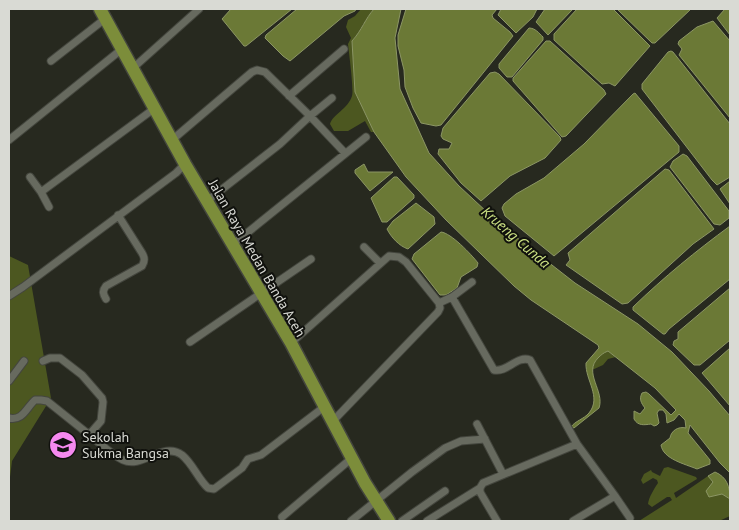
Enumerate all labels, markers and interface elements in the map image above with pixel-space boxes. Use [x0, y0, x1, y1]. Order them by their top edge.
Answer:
street label: Jalan Raya Medan Banda Aceh [204, 175, 310, 340]
water label: Krueng Cunda [478, 202, 555, 273]
place label: Sekolah Sukma Bangsa [82, 428, 169, 462]
school or university icon: Sekolah Sukma Bangsa [48, 430, 78, 460]

